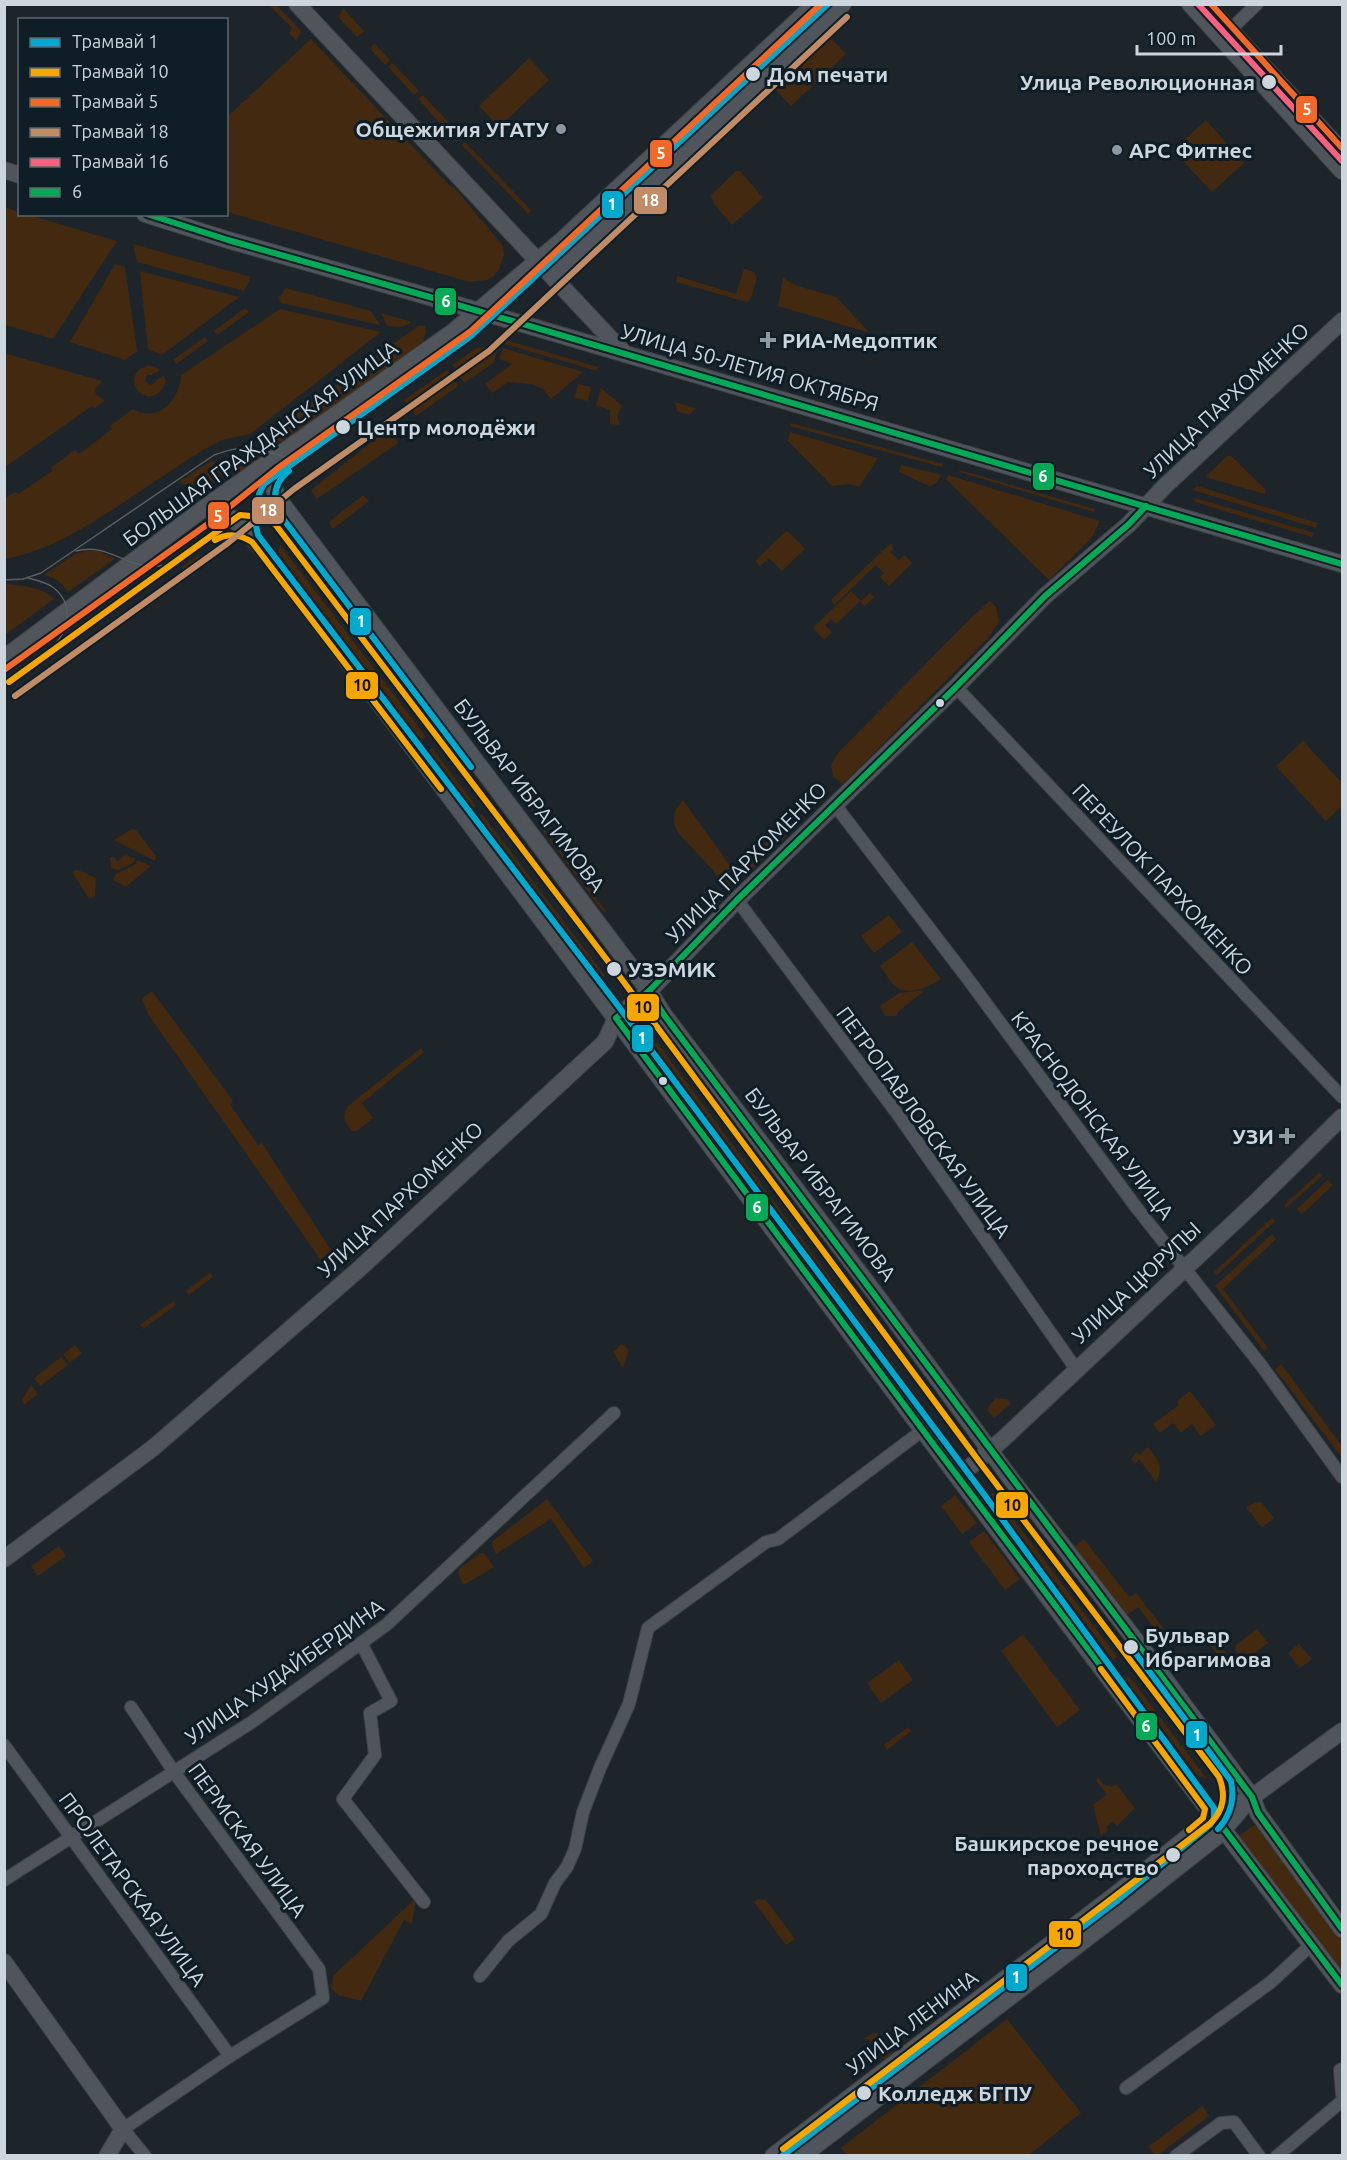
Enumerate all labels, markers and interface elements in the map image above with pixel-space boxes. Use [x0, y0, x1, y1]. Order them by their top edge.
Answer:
legend [18, 18, 228, 216]
scale bar [1137, 18, 1281, 56]
text: 100 m [1146, 28, 1196, 48]
text: Трамвай 1 [72, 31, 159, 51]
text: Трамвай 10 [72, 61, 169, 81]
place label: Дом печати [767, 62, 888, 86]
marker: Дом печати [744, 65, 762, 83]
place label: Улица Революционная [1020, 70, 1255, 94]
marker: Улица Революционная [1260, 73, 1278, 91]
text: Трамвай 5 [72, 91, 159, 111]
line badge: 5 [1295, 95, 1318, 124]
text: 5 [1302, 100, 1312, 118]
place label: Общежития УГАТУ [355, 117, 550, 141]
text: Трамвай 18 [72, 121, 169, 141]
marker: Общежития УГАТУ [554, 122, 568, 136]
place label: АРС Фитнес [1129, 138, 1252, 162]
line badge: 5 [649, 139, 673, 168]
marker: АРС Фитнес [1110, 143, 1124, 157]
text: 5 [656, 144, 666, 162]
text: Трамвай 16 [72, 151, 169, 171]
text: 6 [72, 181, 82, 201]
line badge: 18 [633, 186, 668, 215]
line badge: 1 [601, 190, 624, 219]
text: 18 [641, 191, 659, 209]
text: 1 [607, 195, 617, 213]
line badge: 6 [434, 287, 457, 316]
text: 6 [441, 292, 451, 310]
street label: УЛИЦА ПАРХОМЕНКО [1139, 317, 1313, 483]
street label: УЛИЦА 50-ЛЕТИЯ ОКТЯБРЯ [618, 319, 882, 415]
place label: РИА-Медоптик [782, 328, 938, 352]
marker: РИА-Медоптик [759, 331, 777, 349]
street label: БОЛЬШАЯ ГРАЖДАНСКАЯ УЛИЦА [118, 335, 402, 551]
place label: Центр молодёжи [357, 415, 536, 439]
marker: Центр молодёжи [334, 418, 352, 436]
line badge: 6 [1032, 462, 1055, 491]
text: 6 [1038, 467, 1048, 485]
line badge: 18 [251, 496, 285, 525]
line badge: 5 [207, 501, 230, 530]
text: 18 [259, 501, 277, 519]
text: 5 [213, 507, 223, 525]
line badge: 1 [349, 607, 372, 636]
text: 1 [356, 612, 366, 630]
line badge: 10 [345, 671, 379, 700]
text: 10 [353, 676, 371, 694]
street label: БУЛЬВАР ИБРАГИМОВА [450, 694, 611, 897]
unlabelled marker [934, 697, 946, 709]
street label: УЛИЦА ПАРХОМЕНКО [661, 777, 831, 947]
street label: ПЕРЕУЛОК ПАРХОМЕНКО [1068, 778, 1258, 980]
place label: УЗЭМИК [628, 957, 716, 981]
marker: УЗЭМИК [605, 960, 623, 978]
line badge: 10 [626, 993, 660, 1022]
text: 10 [634, 998, 652, 1016]
street label: ПЕТРОПАВЛОВСКАЯ УЛИЦА [832, 1002, 1016, 1243]
street label: КРАСНОДОНСКАЯ УЛИЦА [1007, 1006, 1179, 1224]
line badge: 1 [631, 1024, 654, 1053]
text: 1 [637, 1029, 647, 1047]
unlabelled marker [657, 1075, 669, 1087]
street label: БУЛЬВАР ИБРАГИМОВА [741, 1083, 902, 1286]
street label: УЛИЦА ПАРХОМЕНКО [313, 1116, 487, 1282]
place label: УЗИ [1233, 1124, 1274, 1148]
marker: УЗИ [1278, 1127, 1296, 1145]
line badge: 6 [745, 1193, 769, 1222]
text: 6 [752, 1198, 762, 1216]
street label: УЛИЦА ЦЮРУПЫ [1067, 1216, 1205, 1348]
line badge: 10 [995, 1491, 1029, 1519]
text: 10 [1003, 1496, 1021, 1514]
street label: УЛИЦА ХУДАЙБЕРДИНА [180, 1593, 388, 1749]
place label: Бульвар Ибрагимова [1145, 1623, 1271, 1671]
marker: Бульвар Ибрагимова [1122, 1638, 1140, 1656]
line badge: 6 [1135, 1712, 1158, 1741]
text: 6 [1141, 1717, 1151, 1735]
line badge: 1 [1185, 1720, 1208, 1749]
text: 1 [1192, 1726, 1202, 1744]
street label: ПЕРМСКАЯ УЛИЦА [184, 1758, 312, 1922]
street label: ПРОЛЕТАРСКАЯ УЛИЦА [55, 1787, 212, 1991]
place label: Башкирское речное пароходство [954, 1831, 1159, 1879]
marker: Башкирское речное пароходство [1164, 1846, 1182, 1864]
line badge: 10 [1048, 1920, 1082, 1948]
text: 10 [1056, 1925, 1074, 1943]
line badge: 1 [1005, 1963, 1028, 1992]
street label: УЛИЦА ЛЕНИНА [842, 1965, 983, 2079]
text: 1 [1011, 1968, 1021, 1986]
place label: Колледж БГПУ [878, 2081, 1033, 2105]
marker: Колледж БГПУ [855, 2084, 873, 2102]

